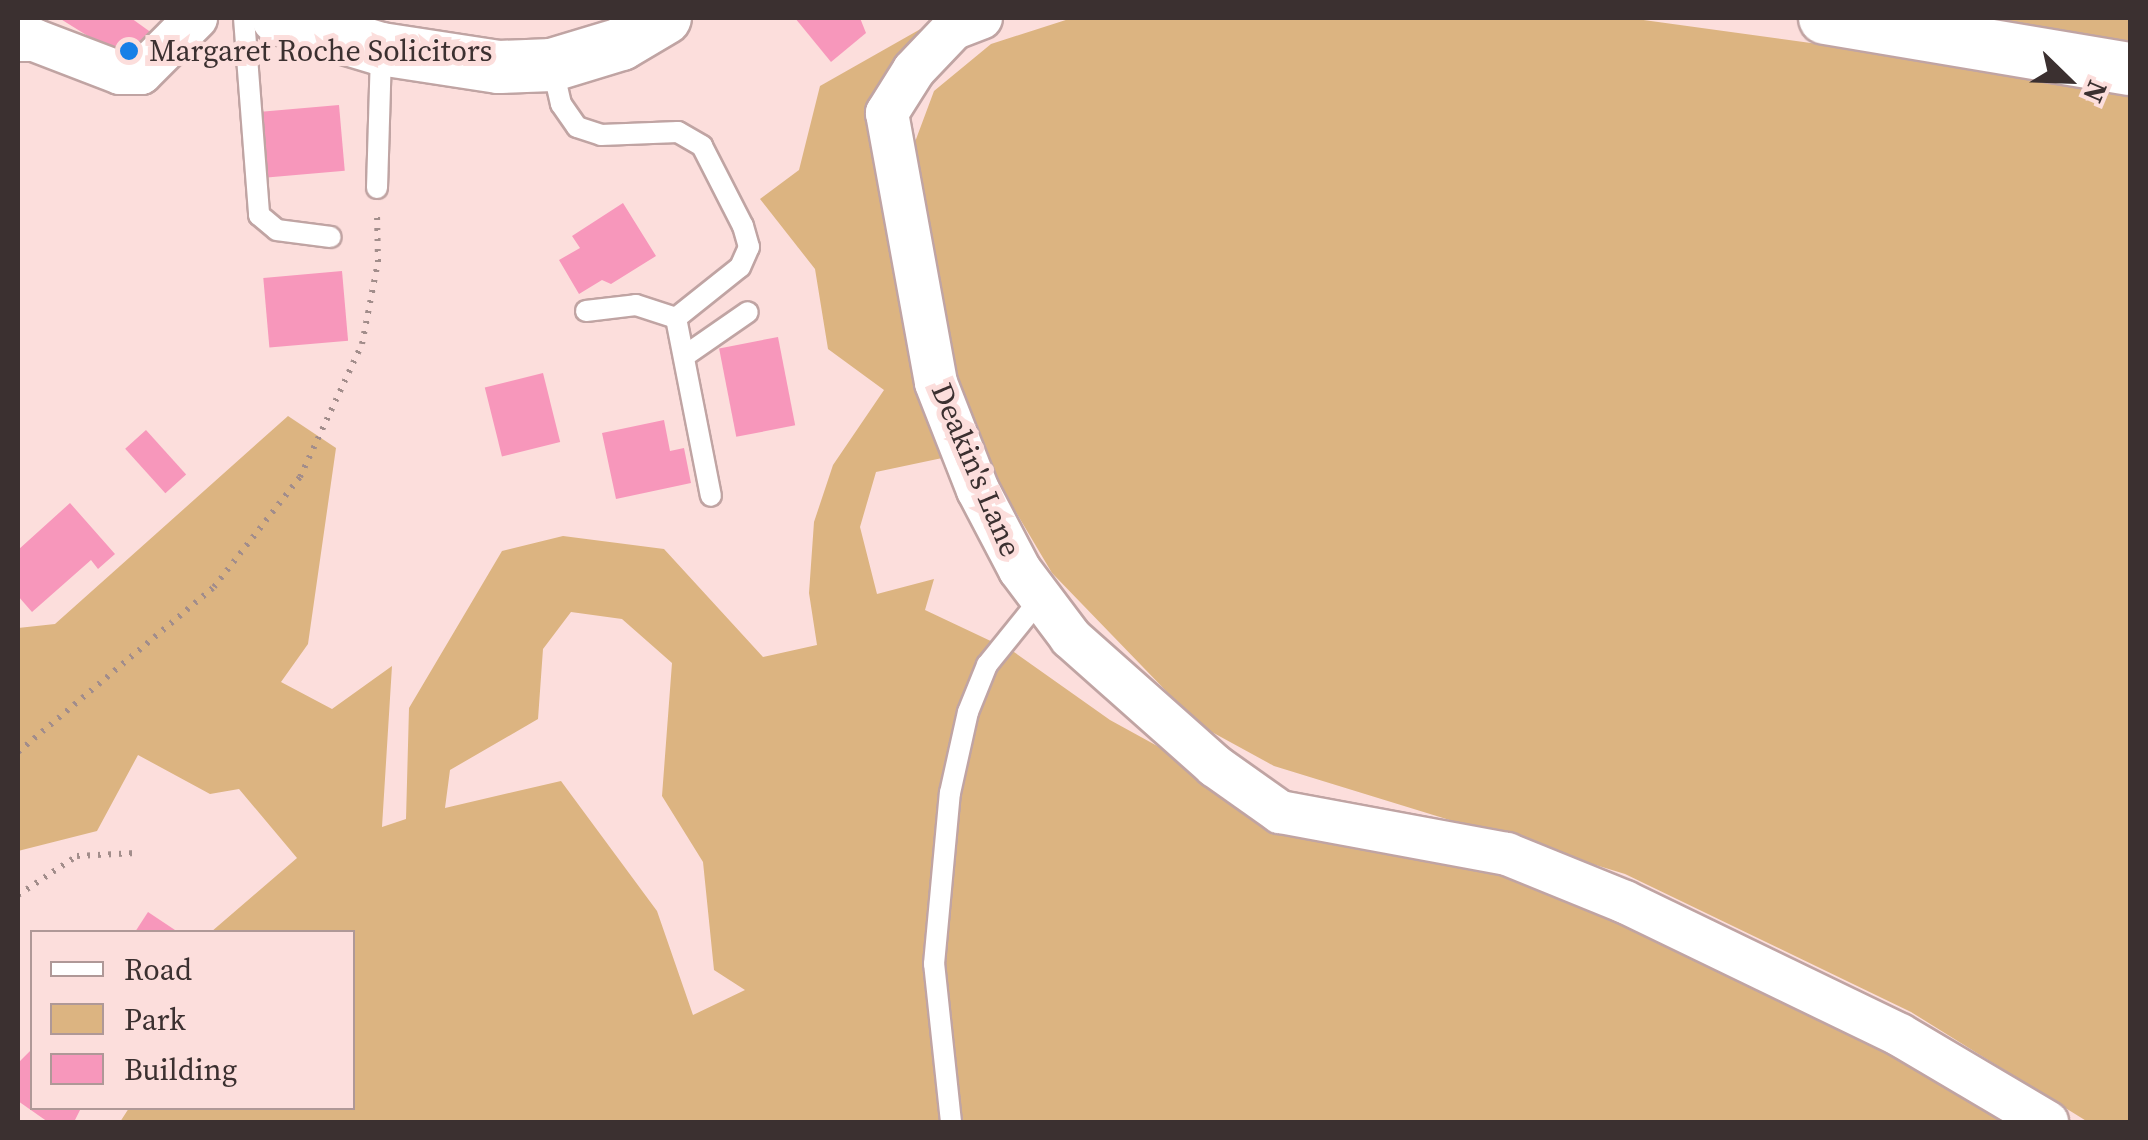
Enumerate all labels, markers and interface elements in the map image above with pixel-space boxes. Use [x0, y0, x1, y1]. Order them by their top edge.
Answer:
north arrow [2018, 30, 2118, 130]
place label: Margaret Roche Solicitors [149, 33, 492, 69]
marker: Margaret Roche Solicitors [118, 40, 140, 62]
text: N [2074, 75, 2117, 109]
street label: Deakin's Lane [923, 378, 1029, 562]
legend [30, 930, 355, 1110]
text: Road [124, 949, 192, 990]
text: Park [124, 999, 186, 1040]
text: Building [124, 1049, 237, 1090]

